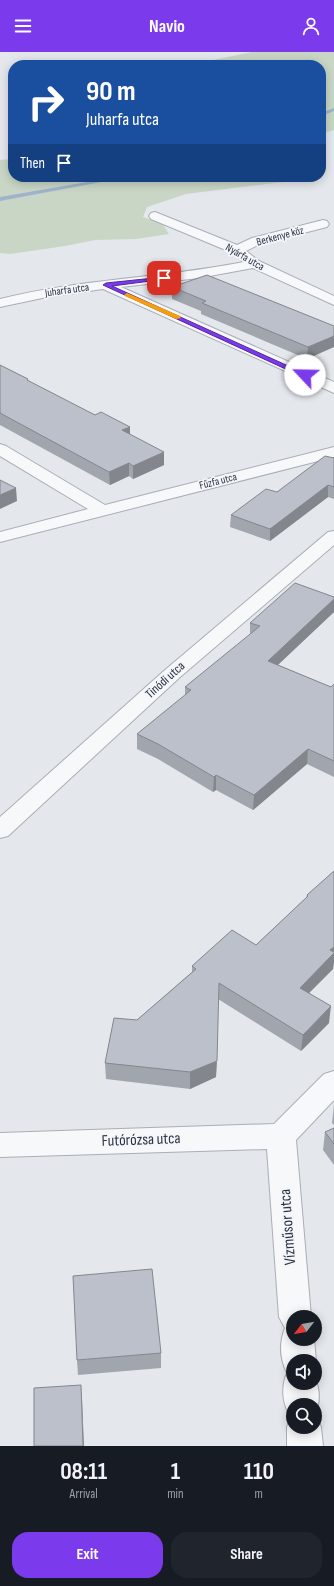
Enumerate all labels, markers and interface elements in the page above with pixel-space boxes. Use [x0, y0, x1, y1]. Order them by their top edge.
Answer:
icon: menu [12, 15, 34, 37]
icon: person [300, 15, 322, 37]
text: Navio [149, 16, 185, 37]
text: 90 m [86, 75, 136, 108]
icon: right [20, 76, 72, 128]
text: Juharfa utca [86, 109, 159, 130]
icon: arrive [53, 152, 75, 174]
text: Then [20, 154, 45, 173]
street label: Berkenye köz [255, 223, 305, 249]
street label: Nyárfa utca [223, 241, 267, 273]
pin [147, 261, 181, 295]
icon: arrive [153, 267, 175, 289]
street label: Juharfa utca [43, 280, 90, 300]
position arrow [284, 354, 326, 396]
street label: Fűzfa utca [198, 470, 238, 492]
street label: Tinódi utca [142, 658, 188, 702]
street label: Futórózsa utca [101, 1129, 181, 1151]
street label: Vízműsor utca [276, 1188, 300, 1266]
north arrow [286, 1310, 322, 1346]
map controls [286, 1310, 322, 1434]
button: sound [286, 1354, 322, 1390]
button: search [286, 1398, 322, 1434]
text: 08:11 [60, 1457, 107, 1486]
text: 1 [171, 1457, 180, 1486]
text: 110 [244, 1457, 274, 1486]
text: Arrival [70, 1486, 98, 1502]
text: min [167, 1486, 184, 1502]
text: m [255, 1486, 263, 1502]
button: Exit [12, 1532, 163, 1578]
button: Share [171, 1532, 322, 1578]

